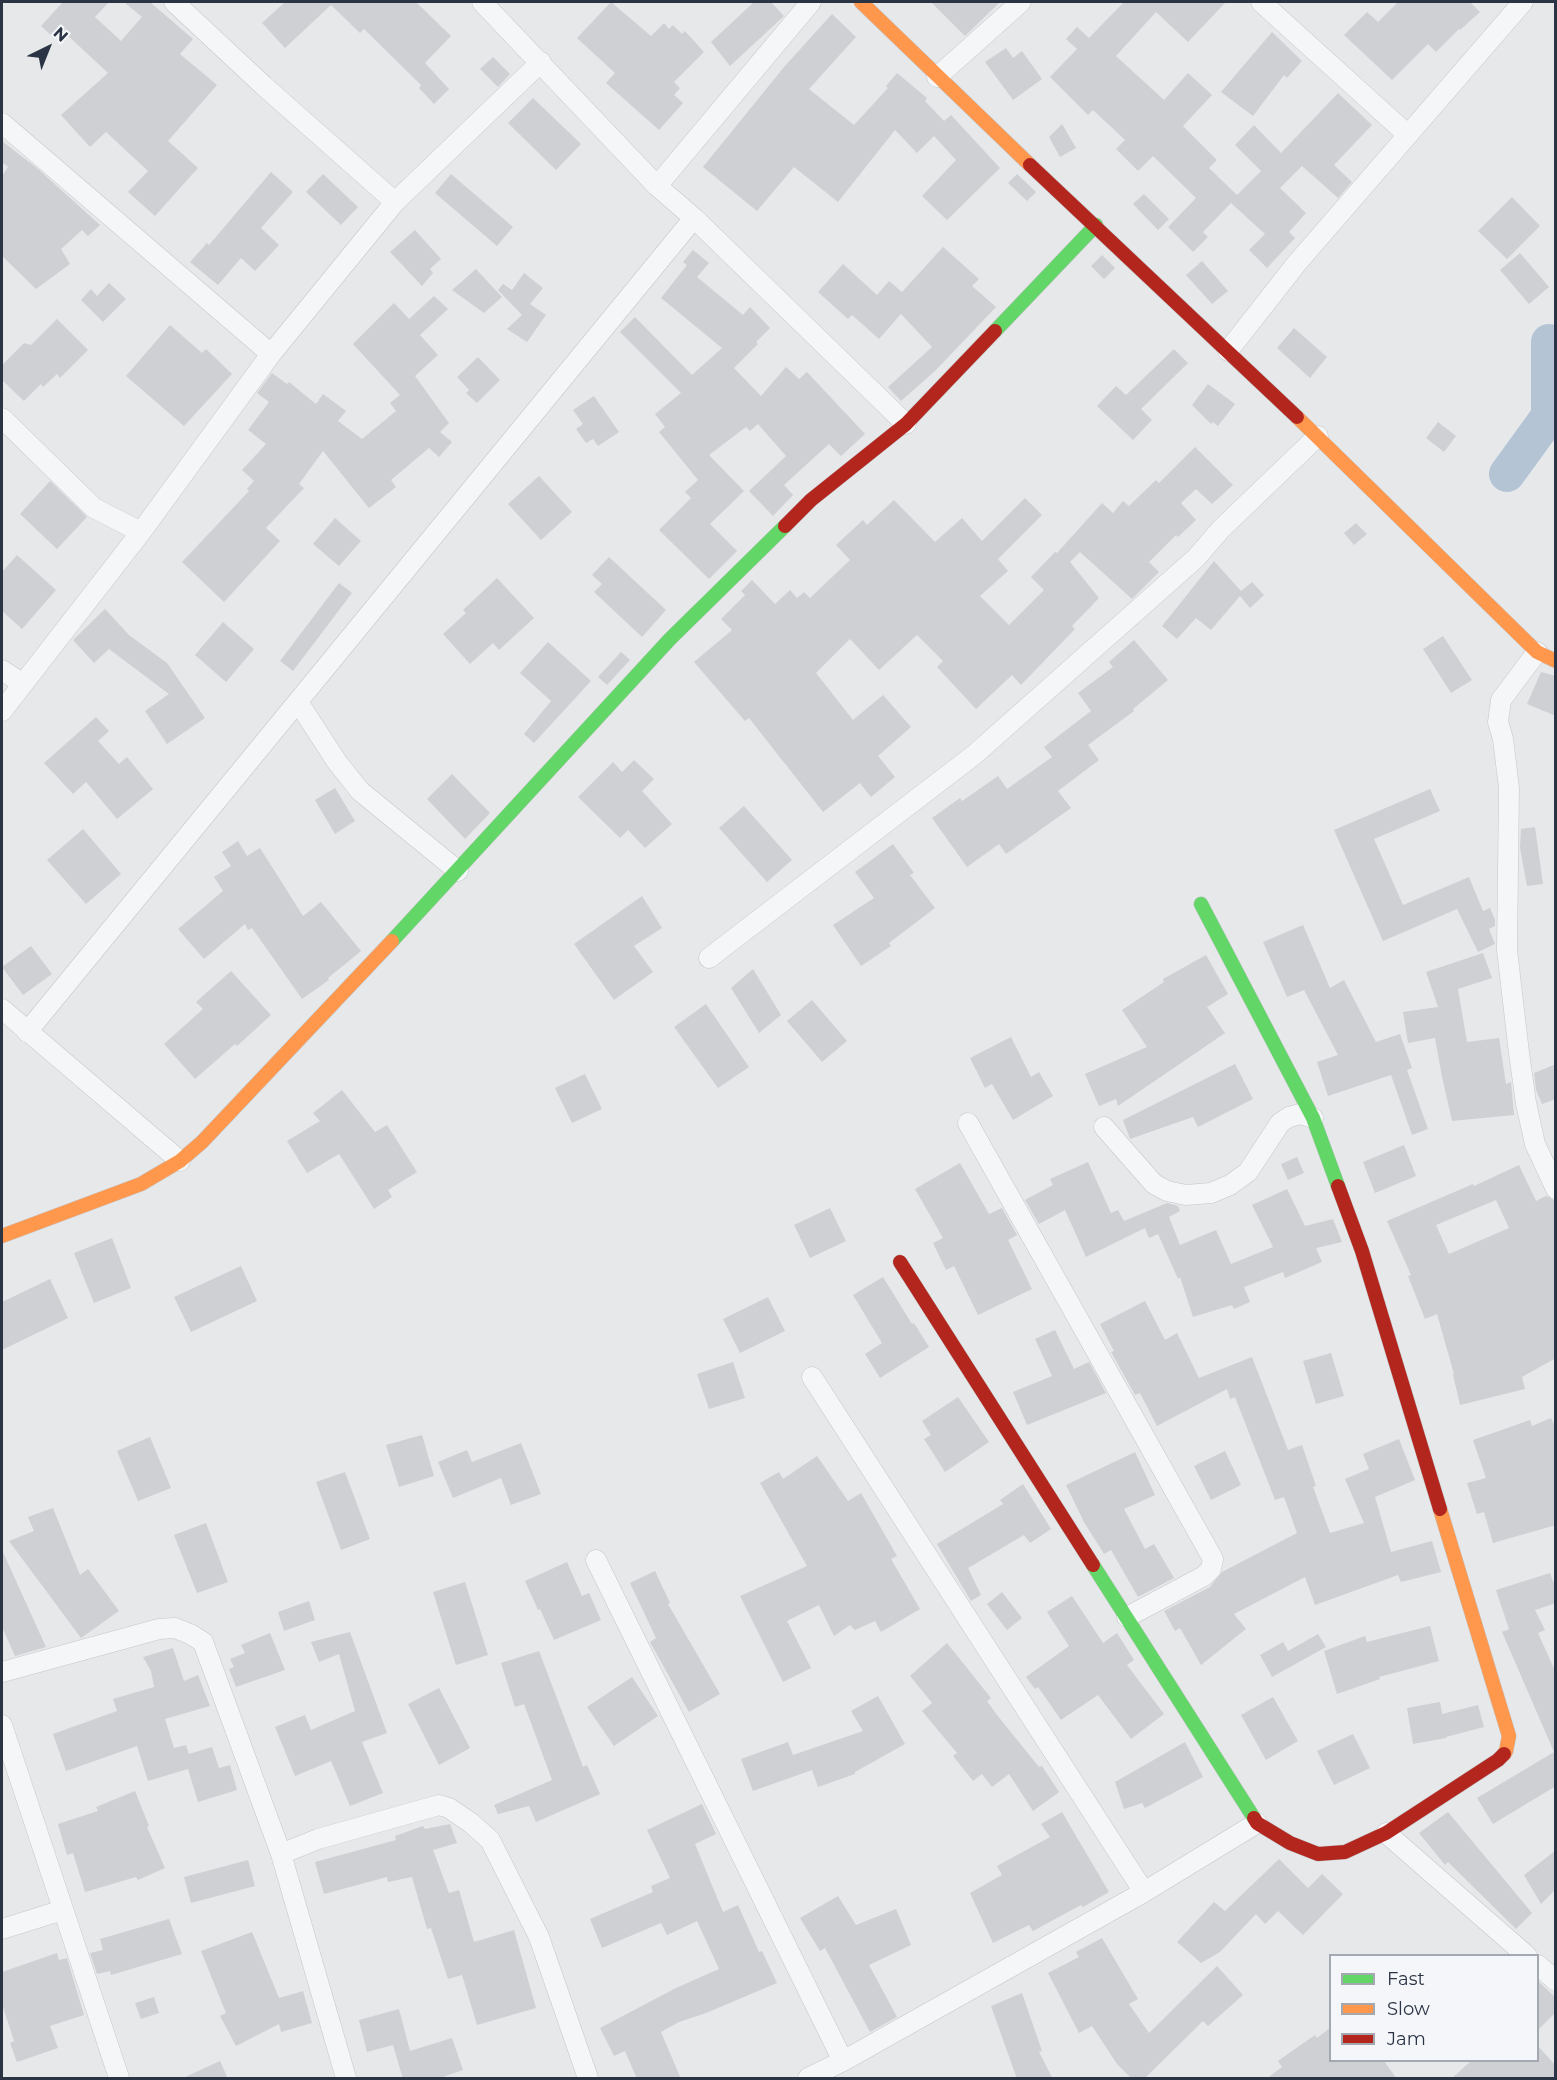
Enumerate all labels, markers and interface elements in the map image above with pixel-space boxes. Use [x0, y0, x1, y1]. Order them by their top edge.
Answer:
north arrow [18, 18, 78, 78]
text: N [49, 23, 72, 46]
legend [1329, 1954, 1539, 2062]
text: Fast [1387, 1968, 1425, 1990]
text: Slow [1387, 1998, 1430, 2020]
text: Jam [1387, 2028, 1426, 2050]

